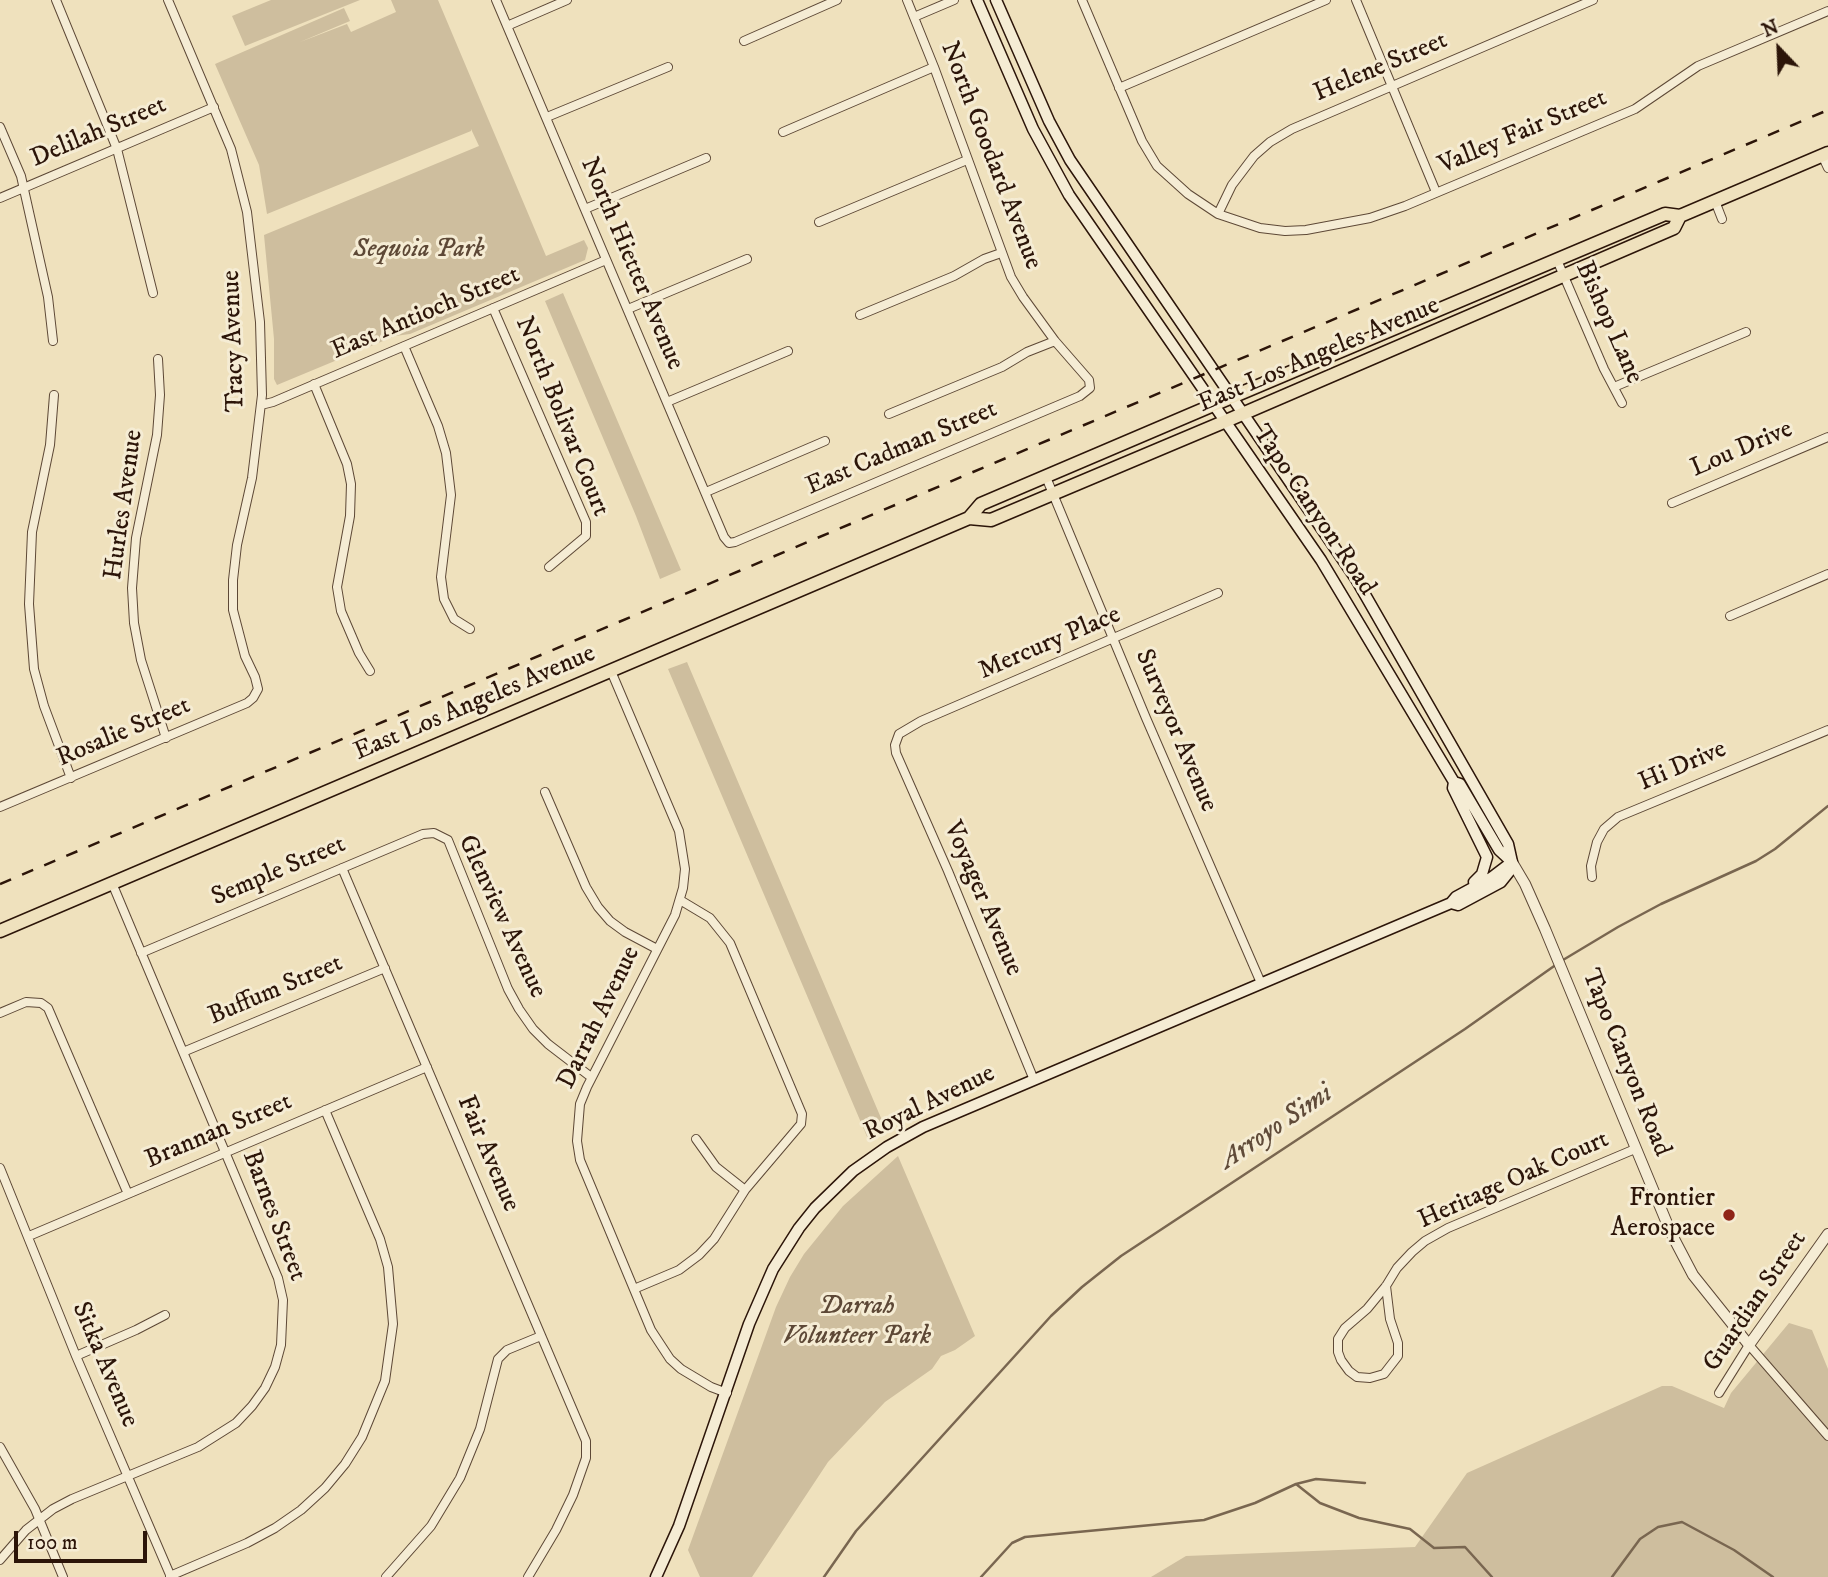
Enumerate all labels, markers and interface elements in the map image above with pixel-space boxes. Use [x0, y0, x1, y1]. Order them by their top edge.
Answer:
north arrow [1744, 14, 1814, 84]
text: N [1759, 16, 1782, 43]
street label: Helene Street [1310, 26, 1452, 110]
street label: North Goodard Avenue [932, 38, 1048, 274]
street label: Valley Fair Street [1434, 84, 1612, 182]
street label: Delilah Street [27, 90, 171, 176]
street label: North Hietter Avenue [572, 153, 690, 375]
park label: Sequoia Park [353, 235, 485, 267]
street label: Bishop Lane [1567, 257, 1649, 389]
street label: East Antioch Street [327, 260, 525, 368]
street label: Tracy Avenue [217, 270, 253, 412]
street label: East Los Angeles Avenue [1194, 291, 1444, 421]
street label: North Bolivar Court [507, 313, 615, 521]
street label: East Cadman Street [802, 395, 1002, 503]
street label: Lou Drive [1686, 415, 1798, 485]
street label: Tapo Canyon Road [1244, 420, 1382, 602]
street label: Hurles Avenue [99, 428, 151, 582]
street label: Mercury Place [974, 600, 1126, 688]
street label: East Los Angeles Avenue [350, 639, 600, 769]
street label: Surveyor Avenue [1127, 645, 1223, 817]
street label: Rosalie Street [53, 691, 195, 775]
street label: Hi Drive [1635, 735, 1731, 799]
street label: Voyager Avenue [935, 817, 1029, 981]
street label: Semple Street [207, 830, 351, 914]
street label: Glenview Avenue [450, 831, 552, 1003]
street label: Darrah Avenue [552, 942, 648, 1094]
street label: Buffum Street [204, 949, 348, 1033]
street label: Tapo Canyon Road [1573, 965, 1677, 1161]
street label: Royal Avenue [860, 1059, 1000, 1149]
water label: Arroyo Simi [1214, 1078, 1340, 1178]
street label: Brannan Street [141, 1087, 297, 1177]
street label: Fair Avenue [449, 1091, 525, 1217]
street label: Heritage Oak Court [1414, 1125, 1614, 1237]
street label: Barnes Street [234, 1146, 312, 1286]
place label: Frontier Aerospace [1611, 1184, 1715, 1246]
marker: Frontier Aerospace [1721, 1207, 1737, 1223]
street label: Guardian Street [1698, 1226, 1814, 1378]
park label: Darrah Volunteer Park [783, 1292, 931, 1354]
street label: Sitka Avenue [64, 1298, 144, 1432]
scale bar [18, 1518, 150, 1562]
text: 100 m [27, 1530, 78, 1556]

